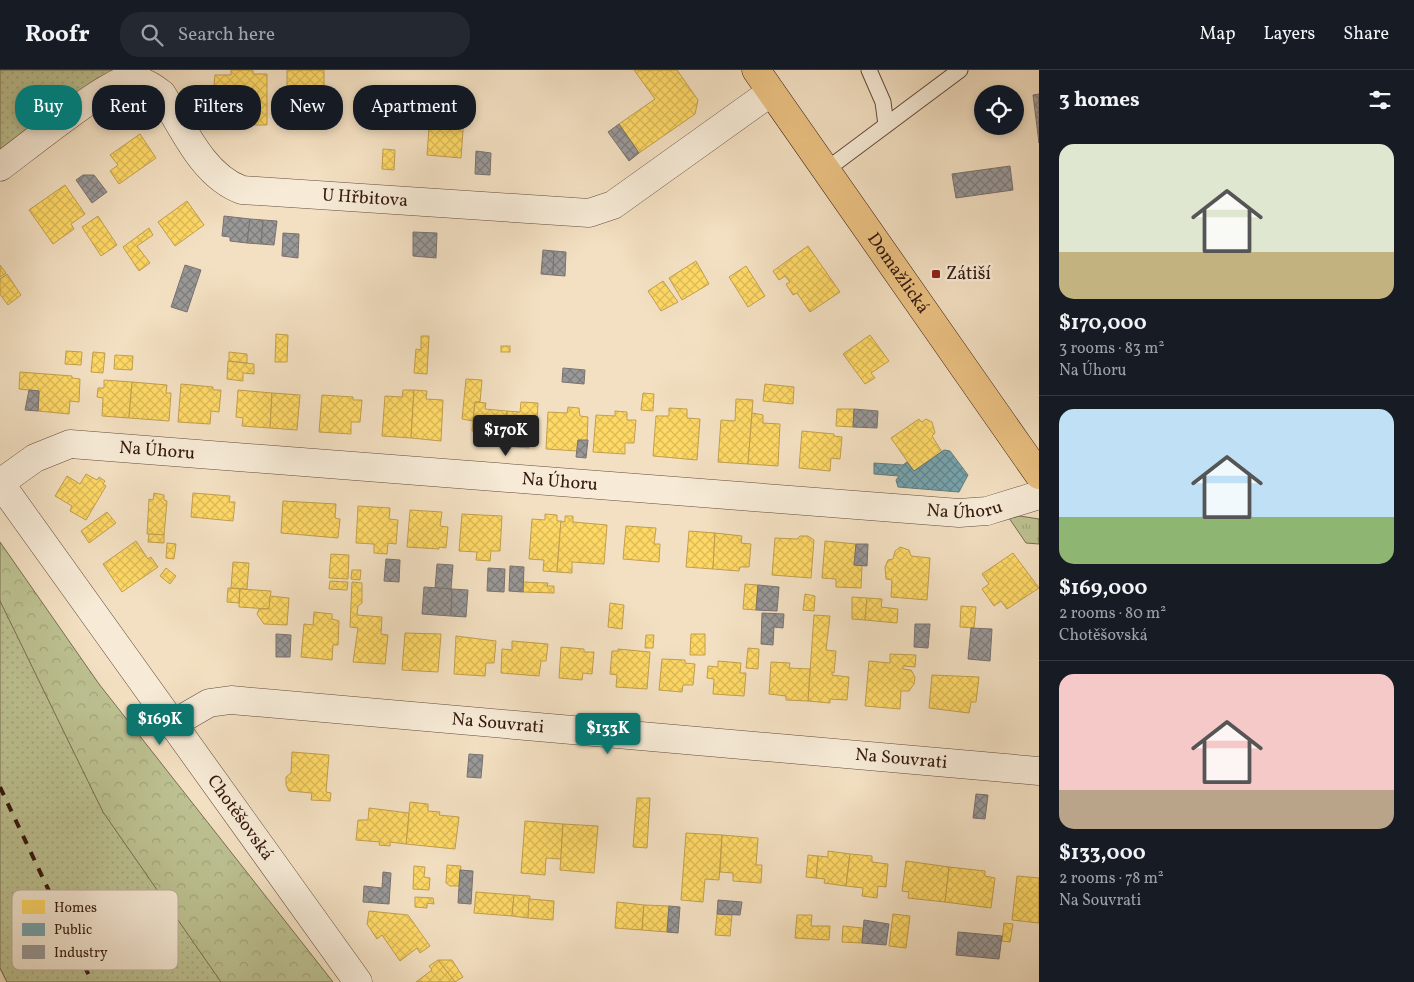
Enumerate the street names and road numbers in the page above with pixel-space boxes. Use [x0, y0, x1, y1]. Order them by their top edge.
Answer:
street label: U Hřbitova [321, 183, 409, 213]
street label: Domažlická [861, 228, 935, 319]
street label: Na Úhoru [118, 435, 196, 466]
street label: Na Úhoru [521, 467, 599, 497]
street label: Na Úhoru [926, 494, 1006, 526]
street label: Na Souvrati [451, 707, 545, 740]
street label: Na Souvrati [854, 742, 949, 775]
street label: Chotěšovská [201, 770, 279, 866]

